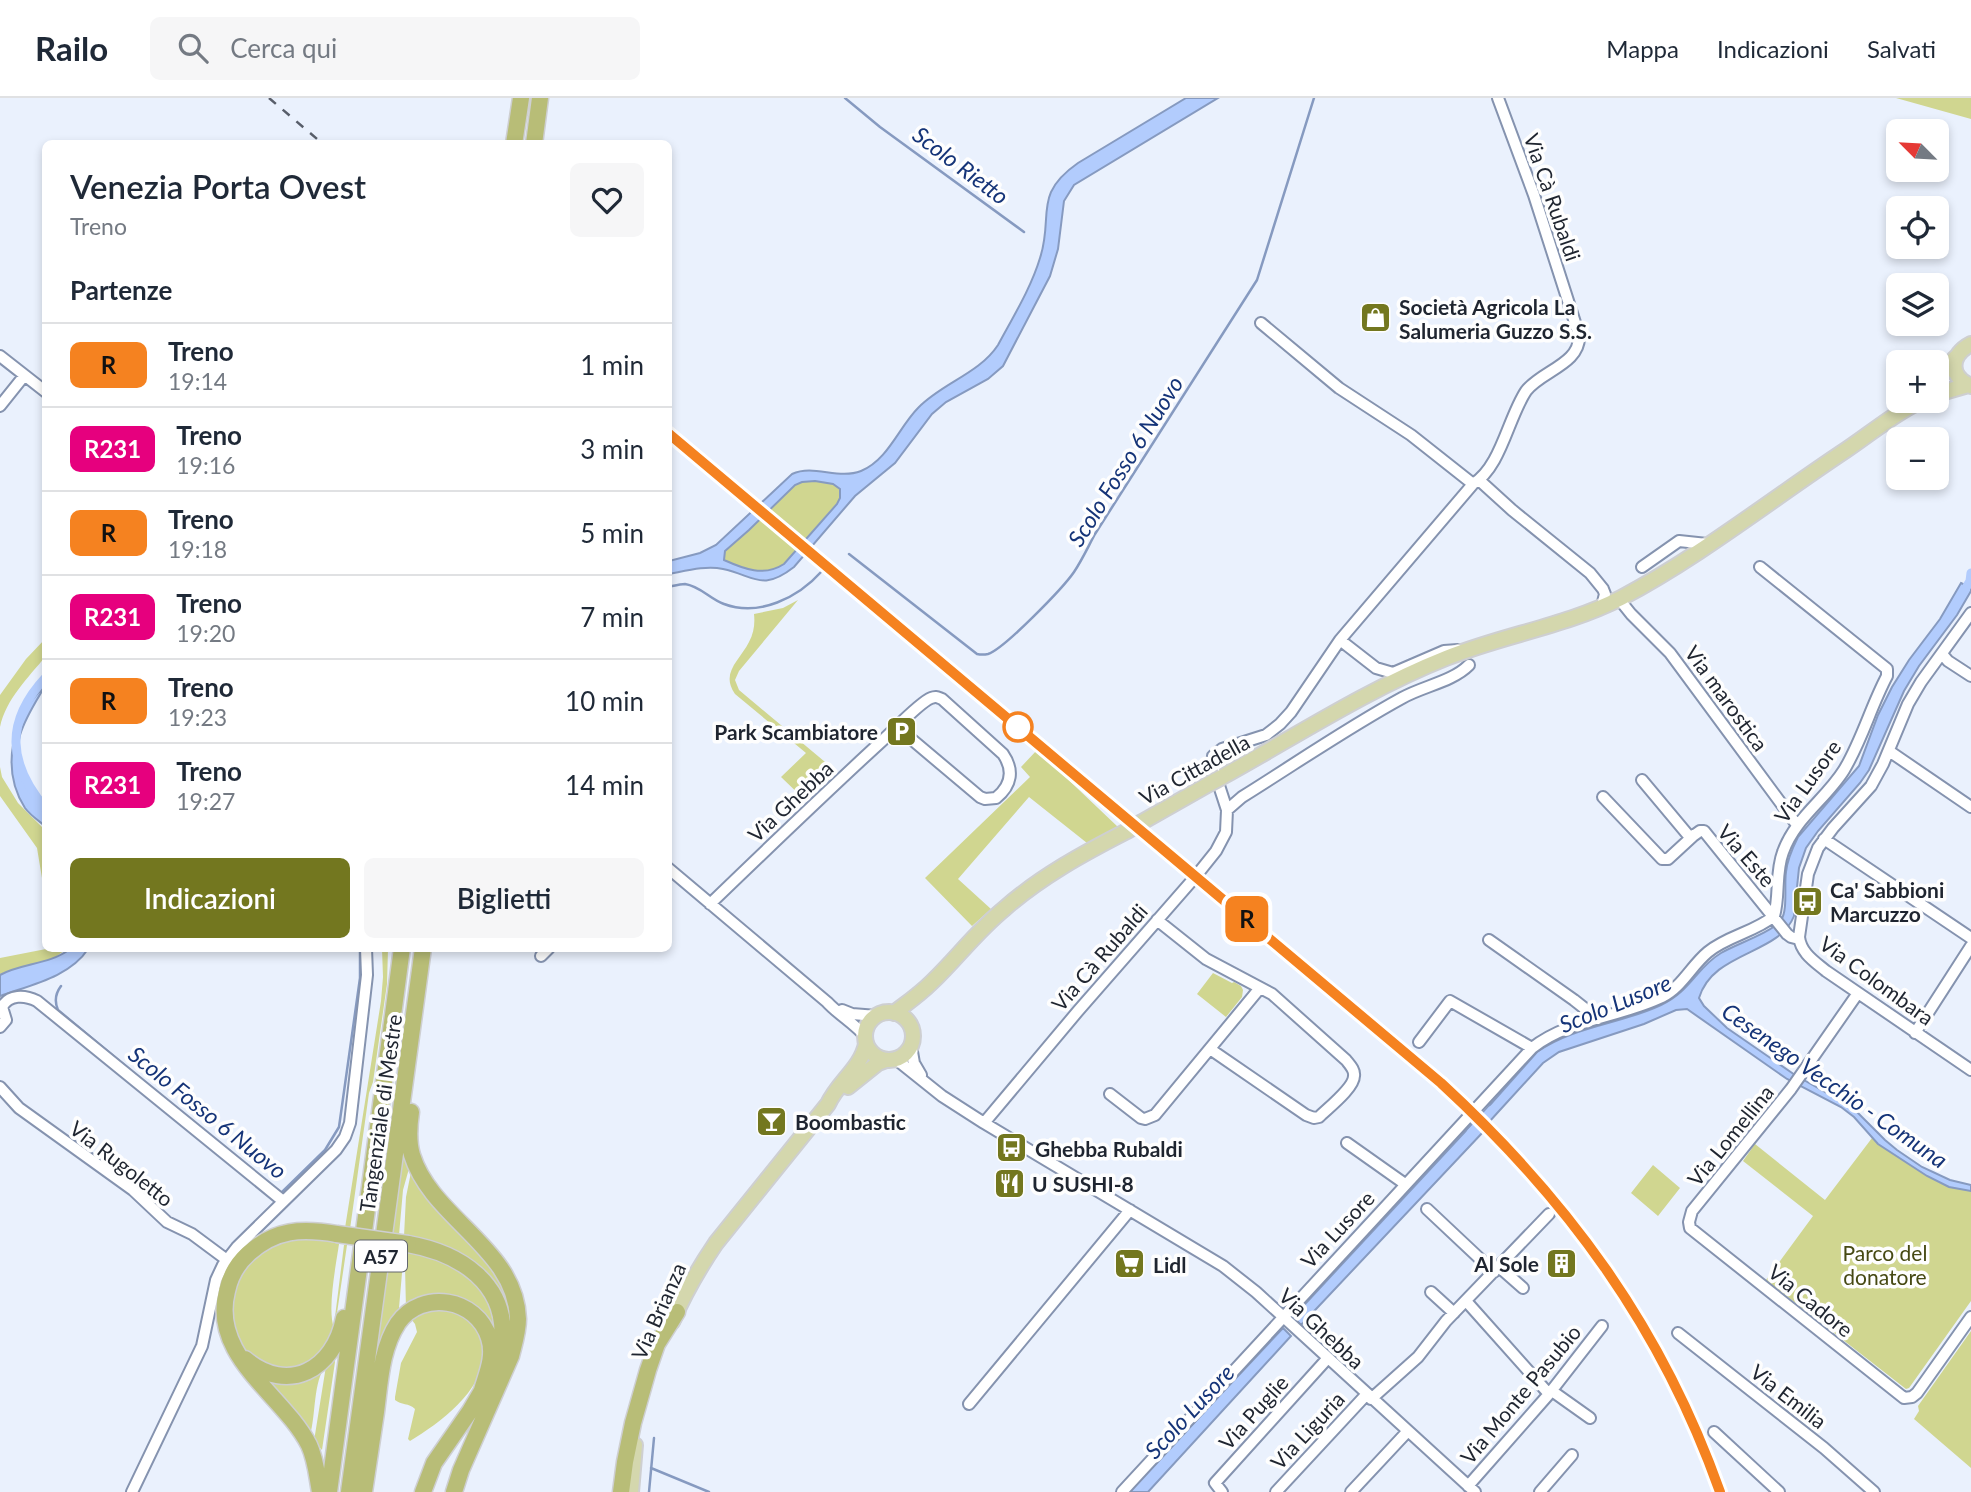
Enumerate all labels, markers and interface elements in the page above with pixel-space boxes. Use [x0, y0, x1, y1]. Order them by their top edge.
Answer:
search box [150, 17, 640, 80]
text: Railo [35, 28, 108, 68]
icon: search [174, 29, 212, 67]
text: Cerca qui [230, 32, 337, 64]
text: Mappa [1606, 34, 1679, 63]
text: Indicazioni [1717, 34, 1829, 63]
text: Salvati [1867, 34, 1936, 63]
north arrow [1886, 119, 1950, 182]
map controls [1886, 119, 1949, 490]
water label: Scolo Rietto [908, 120, 1014, 210]
street label: Via Cà Rubaldi [1519, 130, 1587, 264]
button: heart [570, 163, 644, 237]
text: Venezia Porta Ovest [70, 166, 366, 206]
button: locate [1886, 196, 1949, 259]
text: Treno [70, 212, 127, 240]
button: layers [1886, 273, 1949, 336]
text: Partenze [70, 274, 172, 306]
place label: Società Agricola La Salumeria Guzzo S.S. [1399, 294, 1592, 343]
shop icon: Società Agricola La Salumeria Guzzo S.S. [1359, 301, 1393, 335]
text: Treno [168, 335, 234, 367]
text: 1 min [580, 349, 644, 381]
text: R [101, 350, 116, 379]
button: + [1886, 350, 1949, 413]
text: 19:14 [168, 367, 227, 395]
water label: Scolo Fosso 6 Nuovo [1061, 371, 1189, 551]
text: Treno [176, 419, 242, 451]
button: − [1886, 427, 1949, 490]
text: 3 min [580, 433, 644, 465]
text: R231 [84, 434, 141, 463]
text: 19:16 [176, 451, 235, 479]
text: Treno [168, 503, 234, 535]
text: 5 min [580, 517, 644, 549]
text: R [101, 518, 116, 547]
text: 19:18 [168, 535, 227, 563]
text: Treno [176, 587, 242, 619]
text: 7 min [580, 601, 644, 633]
text: R231 [84, 602, 141, 631]
text: 19:20 [176, 619, 235, 647]
street label: Via marostica [1680, 640, 1774, 756]
text: Treno [168, 671, 234, 703]
text: 10 min [565, 685, 644, 717]
text: R [101, 686, 116, 715]
text: 19:23 [168, 703, 227, 731]
unlabelled marker [1003, 712, 1033, 742]
parking icon: Park Scambiatore [884, 714, 918, 748]
place label: Park Scambiatore [714, 719, 878, 744]
street label: Via Cittadella [1135, 728, 1253, 810]
street label: Via Lusore [1769, 735, 1845, 827]
text: Treno [176, 755, 242, 787]
street label: Via Ghebba [742, 755, 838, 847]
text: 14 min [565, 769, 644, 801]
text: R231 [84, 770, 141, 799]
text: 19:27 [176, 787, 235, 815]
street label: Via Este [1713, 819, 1781, 891]
button: Indicazioni [70, 858, 350, 938]
button: Biglietti [364, 858, 644, 938]
place label: Ca' Sabbioni Marcuzzo [1830, 877, 1944, 926]
bus stop icon: Ca' Sabbioni Marcuzzo [1790, 884, 1824, 918]
line badge: R [1224, 896, 1270, 942]
street label: Via Cà Rubaldi [1046, 898, 1152, 1016]
text: R [1239, 904, 1255, 933]
street label: Via Colombara [1815, 930, 1939, 1030]
water label: Scolo Lusore [1555, 968, 1675, 1038]
water label: Cesenego Vecchio - Comuna [1717, 996, 1953, 1174]
street label: Tangenziale di Mestre [354, 1012, 406, 1214]
water label: Scolo Fosso 6 Nuovo [123, 1040, 293, 1184]
street label: Via Lomellina [1682, 1080, 1778, 1190]
bar icon: Boombastic [755, 1104, 789, 1138]
place label: Boombastic [795, 1109, 906, 1134]
street label: Via Rugoletto [65, 1115, 179, 1211]
bus stop icon: Ghebba Rubaldi [995, 1131, 1029, 1165]
place label: Ghebba Rubaldi [1035, 1136, 1183, 1161]
restaurant icon: U SUSHI-8 [992, 1166, 1026, 1200]
place label: U SUSHI-8 [1032, 1171, 1134, 1196]
street label: Via Lusore [1295, 1185, 1379, 1273]
road number: A57 [355, 1240, 407, 1272]
park label: Parco del donatore [1843, 1240, 1927, 1289]
building icon: Al Sole [1545, 1246, 1579, 1280]
supermarket icon: Lidl [1113, 1247, 1147, 1281]
place label: Al Sole [1473, 1251, 1539, 1276]
place label: Lidl [1153, 1252, 1186, 1277]
street label: Via Cadore [1764, 1258, 1858, 1342]
street label: Via Brianza [626, 1259, 690, 1363]
street label: Via Ghebba [1274, 1282, 1370, 1374]
street label: Via Monte Pasubio [1455, 1319, 1586, 1469]
water label: Scolo Lusore [1138, 1358, 1240, 1464]
street label: Via Emilia [1746, 1359, 1832, 1433]
street label: Via Puglie [1213, 1370, 1293, 1454]
street label: Via Liguria [1265, 1386, 1349, 1474]

